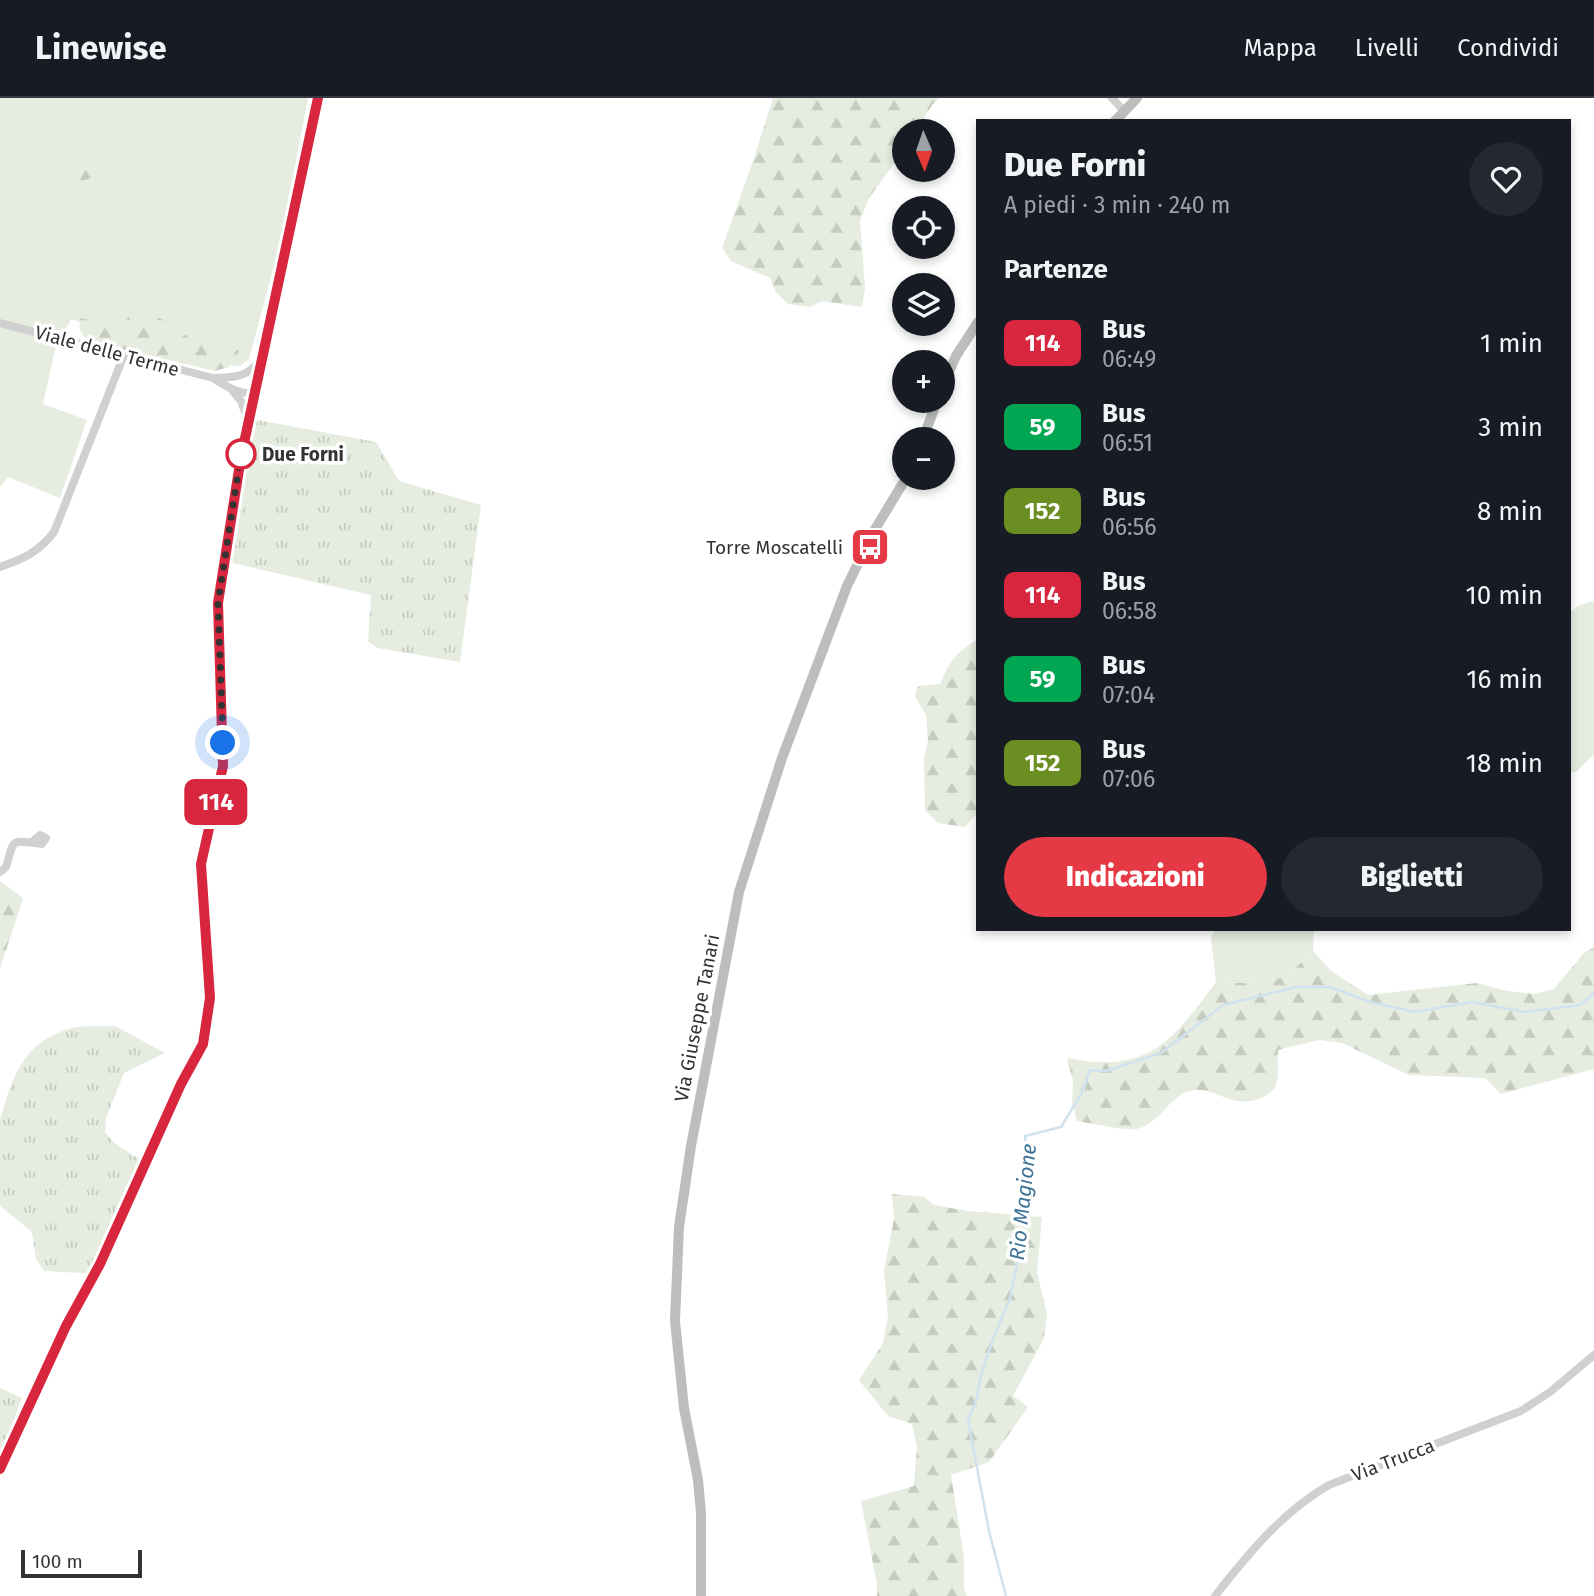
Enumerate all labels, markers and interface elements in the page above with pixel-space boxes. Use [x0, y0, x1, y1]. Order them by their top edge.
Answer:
text: Linewise [35, 28, 167, 68]
text: Mappa [1244, 34, 1317, 62]
text: Livelli [1355, 34, 1419, 62]
text: Condividi [1457, 34, 1559, 62]
north arrow [892, 119, 956, 182]
map controls [892, 119, 955, 490]
button: heart [1469, 142, 1543, 216]
text: Due Forni [1004, 145, 1146, 185]
text: A piedi · 3 min · 240 m [1004, 191, 1231, 219]
button: locate [892, 196, 955, 259]
text: Partenze [1004, 254, 1108, 285]
button: layers [892, 273, 955, 336]
text: Bus [1102, 314, 1145, 345]
street label: Viale delle Terme [32, 321, 182, 381]
text: 1 min [1480, 328, 1543, 359]
text: 114 [1025, 329, 1060, 357]
text: 06:49 [1102, 345, 1156, 373]
button: + [892, 350, 955, 413]
text: Bus [1102, 398, 1145, 429]
text: 3 min [1478, 412, 1543, 443]
text: 59 [1030, 413, 1055, 441]
button: − [892, 427, 955, 490]
text: 06:51 [1102, 429, 1153, 457]
marker: Due Forni [226, 439, 256, 469]
place label: Due Forni [262, 443, 344, 466]
text: Bus [1102, 482, 1145, 513]
text: 8 min [1477, 496, 1543, 527]
text: 152 [1024, 497, 1061, 525]
text: 06:56 [1102, 513, 1157, 541]
bus stop icon: Torre Moscatelli [849, 526, 891, 568]
place label: Torre Moscatelli [706, 536, 843, 559]
text: Bus [1102, 566, 1145, 597]
text: 10 min [1465, 580, 1543, 611]
text: 114 [1025, 581, 1060, 609]
text: 06:58 [1102, 597, 1157, 625]
text: Bus [1102, 650, 1145, 681]
text: 16 min [1466, 664, 1543, 695]
text: 59 [1030, 665, 1055, 693]
text: 07:04 [1102, 681, 1155, 709]
your location [205, 725, 240, 760]
text: Bus [1102, 734, 1145, 765]
text: 18 min [1466, 748, 1543, 779]
text: 152 [1024, 749, 1061, 777]
text: 07:06 [1102, 765, 1155, 793]
line badge: 114 [176, 779, 256, 825]
text: 114 [198, 788, 234, 816]
button: Indicazioni [1004, 837, 1267, 917]
button: Biglietti [1281, 837, 1543, 917]
street label: Via Giuseppe Tanari [669, 932, 725, 1104]
water label: Rio Magione [1004, 1142, 1042, 1262]
street label: Via Trucca [1348, 1434, 1438, 1486]
scale bar [21, 1547, 142, 1579]
text: 100 m [32, 1550, 83, 1573]

